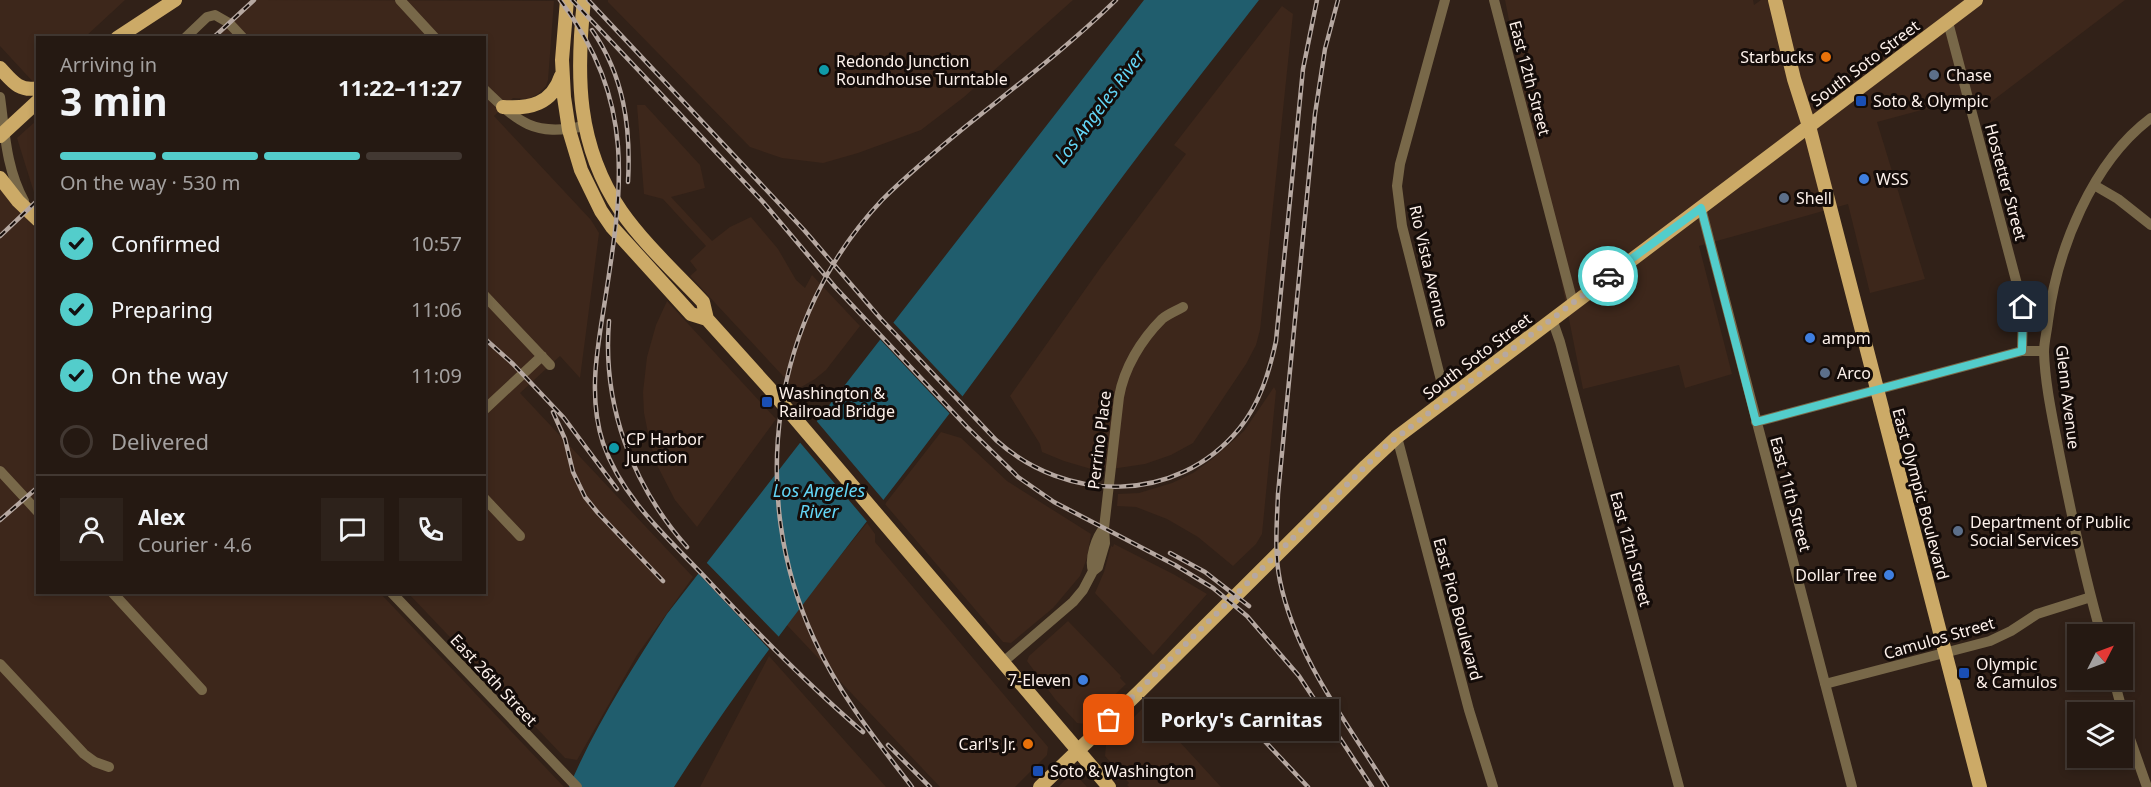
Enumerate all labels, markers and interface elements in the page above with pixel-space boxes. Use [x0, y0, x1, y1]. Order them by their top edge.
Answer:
street label: South Soto Street [1806, 15, 1924, 111]
street label: East 12th Street [1504, 18, 1556, 138]
water label: Los Angeles River [1048, 45, 1150, 169]
place label: Starbucks [1740, 46, 1814, 68]
place label: Redondo Junction Roundhouse Turntable [836, 50, 1008, 90]
marker: Starbucks [1819, 50, 1833, 64]
text: Arriving in [60, 51, 157, 78]
marker: Redondo Junction Roundhouse Turntable [817, 63, 831, 77]
place label: Chase [1946, 64, 1992, 86]
marker: Chase [1927, 68, 1941, 82]
text: 11:22–11:27 [338, 72, 462, 102]
text: 3 min [60, 74, 167, 127]
place label: Soto & Olympic [1873, 90, 1989, 112]
marker: Soto & Olympic [1854, 94, 1868, 108]
street label: Hostetter Street [1980, 121, 2032, 243]
place label: WSS [1876, 168, 1909, 190]
text: On the way · 530 m [60, 169, 240, 196]
marker: WSS [1857, 172, 1871, 186]
place label: Shell [1796, 187, 1832, 209]
marker: Shell [1777, 191, 1791, 205]
street label: Rio Vista Avenue [1404, 203, 1454, 329]
icon: check [60, 227, 93, 260]
text: Confirmed [111, 228, 221, 258]
text: 10:57 [411, 230, 462, 257]
courier [1578, 246, 1638, 306]
icon: car [1592, 260, 1625, 293]
pin [1997, 281, 2048, 332]
icon: home [2006, 290, 2039, 323]
icon: check [60, 293, 93, 326]
text: Preparing [111, 294, 213, 324]
text: 11:06 [411, 296, 462, 323]
street label: South Soto Street [1418, 308, 1536, 404]
place label: ampm [1822, 327, 1871, 349]
marker: ampm [1803, 331, 1817, 345]
street label: Glenn Avenue [2051, 344, 2085, 450]
icon: check [60, 359, 93, 392]
text: On the way [111, 360, 228, 390]
text: 11:09 [411, 362, 462, 389]
place label: Arco [1837, 362, 1871, 384]
marker: Arco [1818, 366, 1832, 380]
place label: Washington & Railroad Bridge [779, 382, 895, 422]
street label: Perrino Place [1082, 389, 1116, 491]
marker: Washington & Railroad Bridge [760, 395, 774, 409]
street label: East Olympic Boulevard [1887, 406, 1955, 582]
text: Delivered [111, 426, 209, 456]
place label: CP Harbor Junction [624, 428, 704, 468]
street label: East 11th Street [1765, 434, 1817, 554]
marker: CP Harbor Junction [607, 441, 621, 455]
water label: Los Angeles River [773, 478, 865, 523]
street label: East 12th Street [1605, 489, 1657, 609]
button: person [60, 498, 123, 561]
button: chat [321, 498, 384, 561]
button: phone [399, 498, 462, 561]
text: Alex [138, 501, 185, 531]
place label: Department of Public Social Services [1970, 511, 2131, 551]
marker: Department of Public Social Services [1951, 524, 1965, 538]
text: Courier · 4.6 [138, 531, 252, 558]
street label: East Pico Boulevard [1428, 535, 1488, 683]
place label: Dollar Tree [1795, 564, 1877, 586]
marker: Dollar Tree [1882, 568, 1896, 582]
street label: Camulos Street [1881, 612, 1997, 664]
north arrow [2067, 624, 2133, 690]
map controls [2067, 624, 2133, 768]
street label: East 26th Street [446, 629, 543, 731]
place label: Olympic & Camulos [1976, 653, 2057, 693]
marker: Olympic & Camulos [1957, 666, 1971, 680]
place label: 7-Eleven [1008, 669, 1071, 691]
marker: 7-Eleven [1076, 673, 1090, 687]
pin [1083, 694, 1134, 745]
callout: Porky's Carnitas [1145, 699, 1340, 741]
button: layers [2067, 702, 2133, 768]
icon: bag [1092, 703, 1125, 736]
text: Porky's Carnitas [1161, 706, 1322, 733]
place label: Carl's Jr. [959, 733, 1016, 755]
marker: Carl's Jr. [1021, 737, 1035, 751]
place label: Soto & Washington [1050, 760, 1194, 782]
marker: Soto & Washington [1031, 764, 1045, 778]

